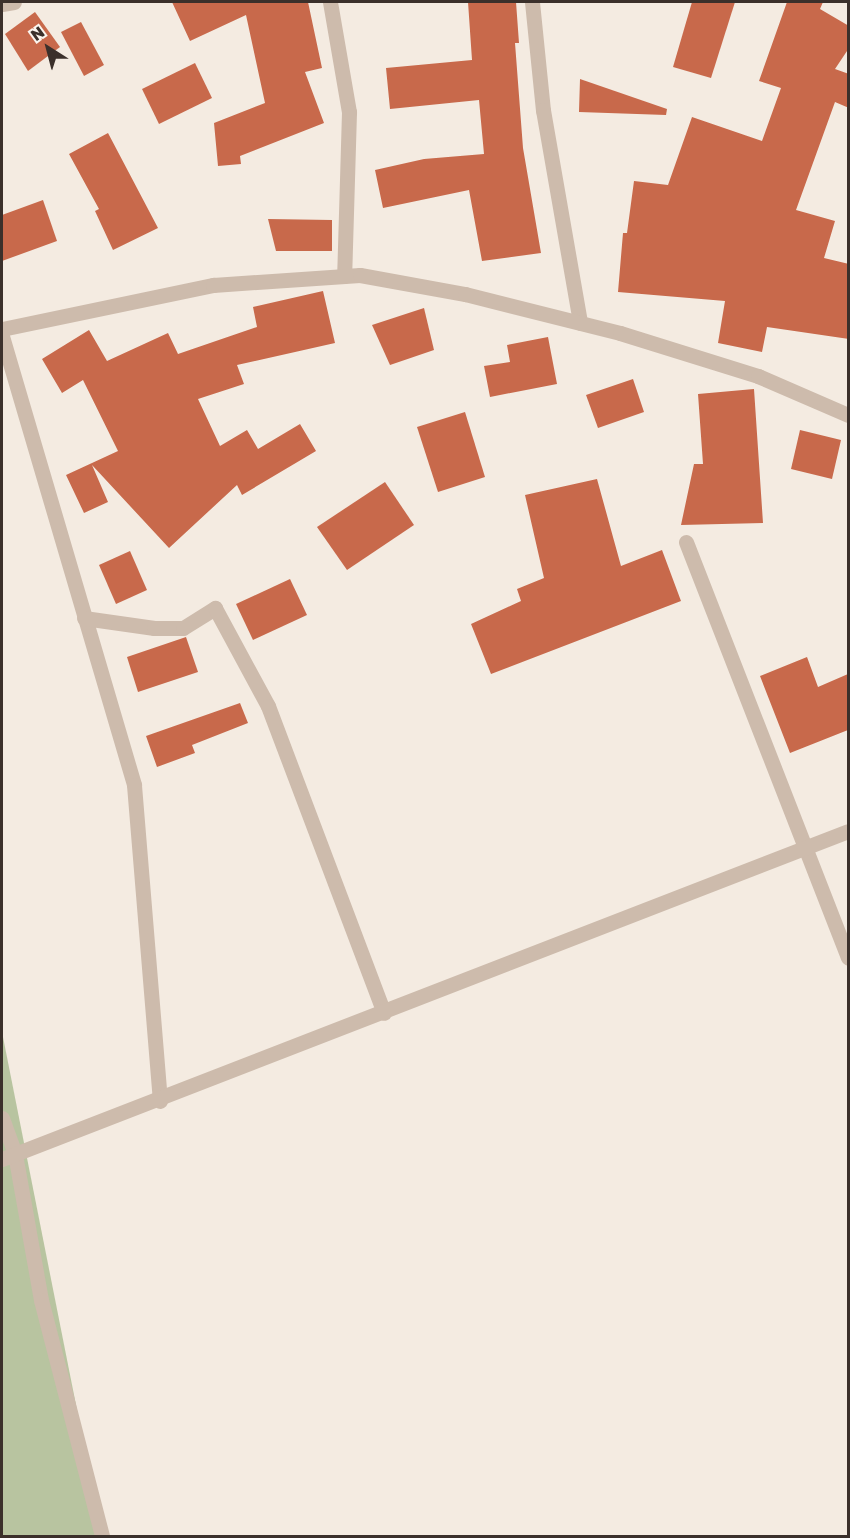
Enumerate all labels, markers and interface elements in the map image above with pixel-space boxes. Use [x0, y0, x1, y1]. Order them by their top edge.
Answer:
north arrow [18, 18, 78, 78]
text: N [27, 22, 48, 45]

